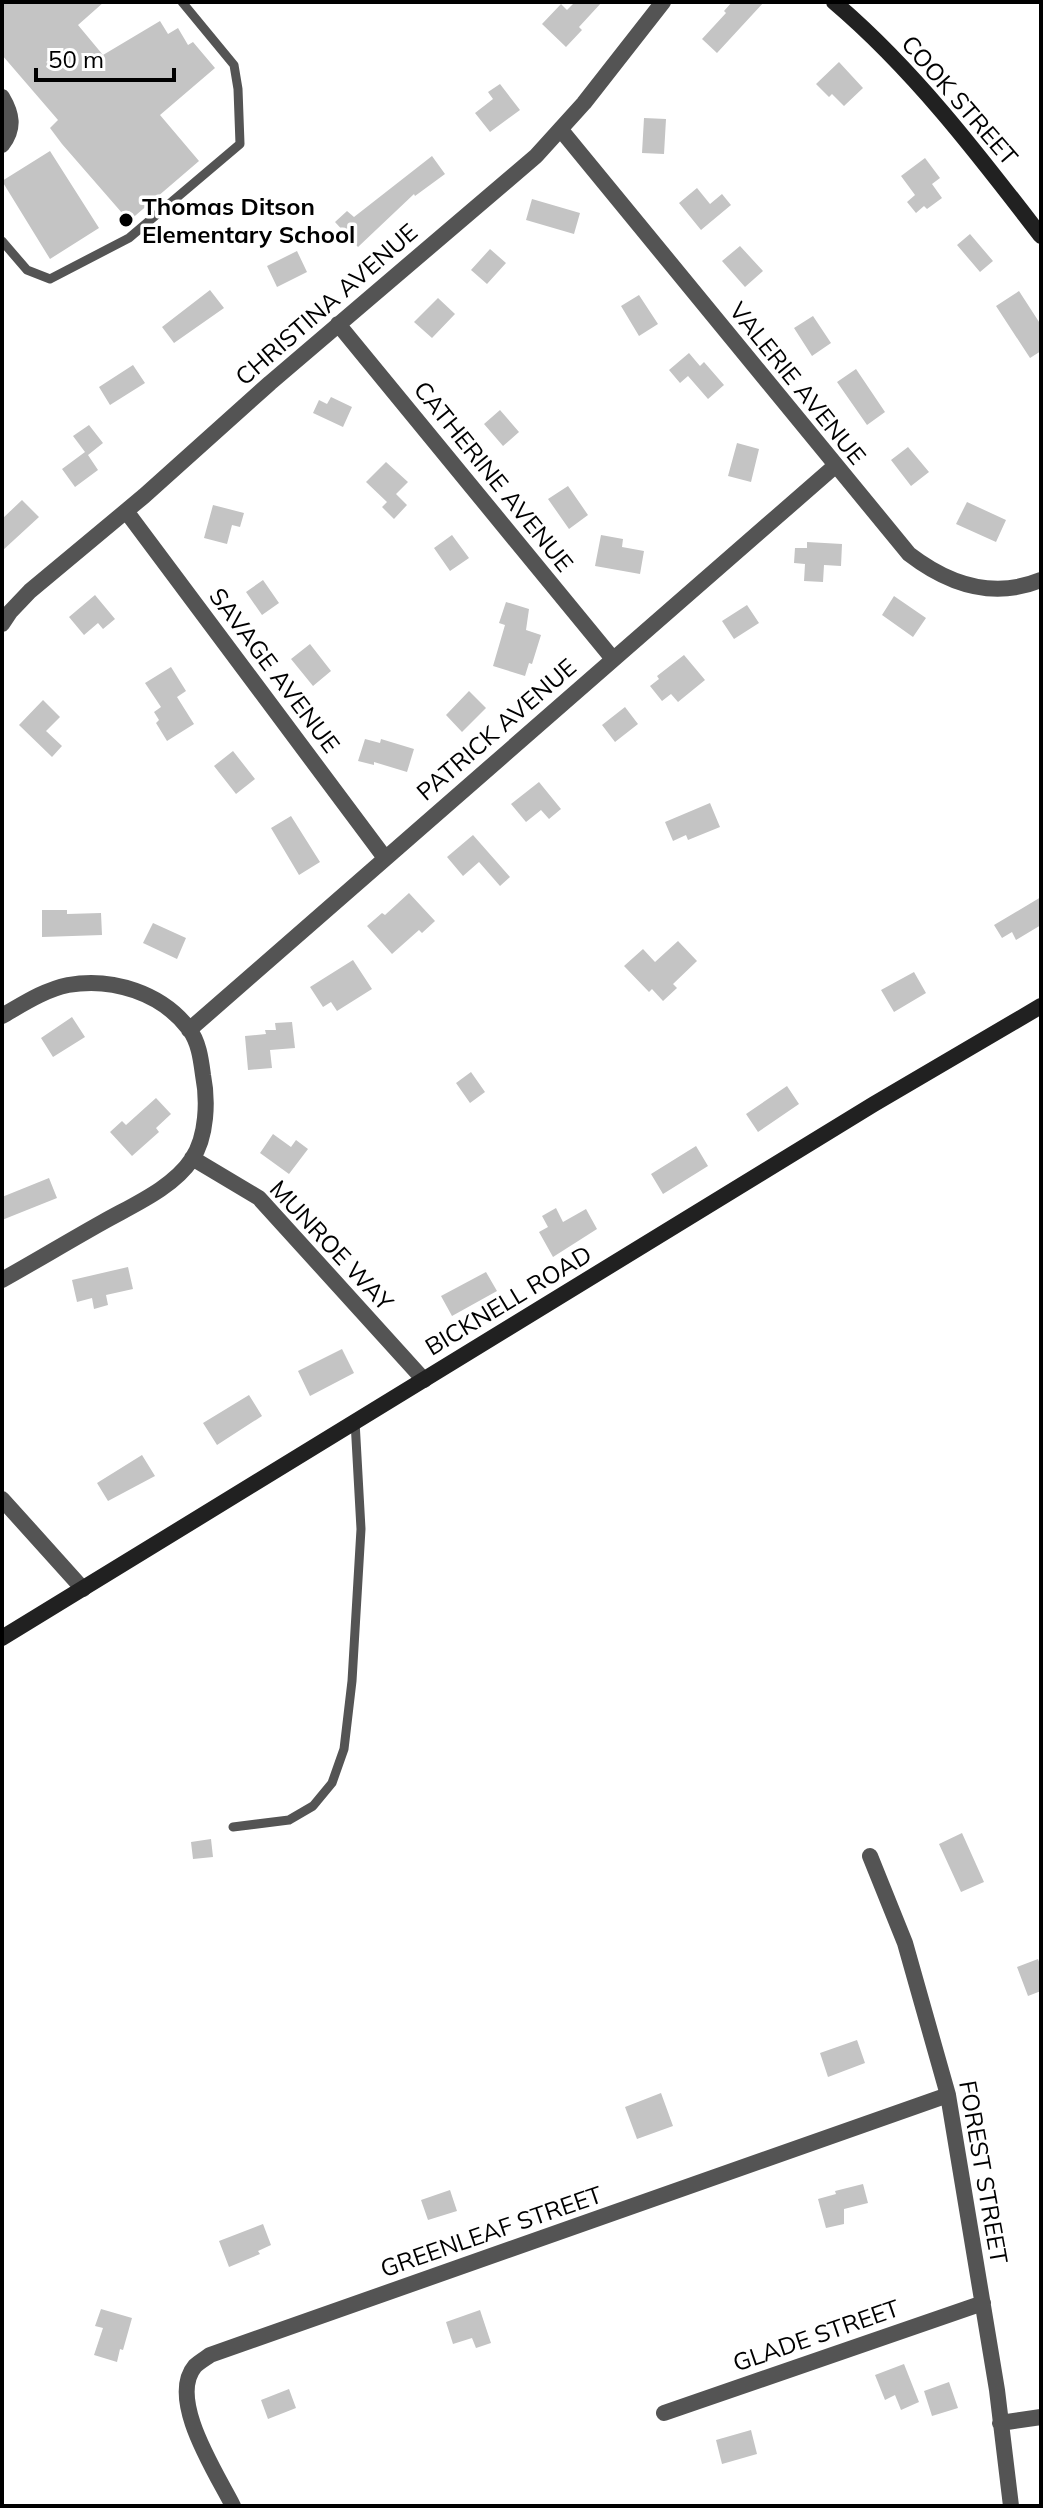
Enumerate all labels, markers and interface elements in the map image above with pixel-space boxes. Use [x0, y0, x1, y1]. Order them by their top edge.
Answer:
street label: COOK STREET [895, 29, 1025, 172]
scale bar [36, 32, 174, 82]
text: 50 m [48, 44, 104, 74]
place label: Thomas Ditson Elementary School [142, 191, 355, 249]
marker: Thomas Ditson Elementary School [117, 211, 135, 229]
street label: CHRISTINA AVENUE [229, 217, 423, 391]
street label: VALERIE AVENUE [723, 296, 873, 470]
street label: CATHERINE AVENUE [408, 375, 580, 577]
street label: SAVAGE AVENUE [203, 582, 347, 758]
street label: PATRICK AVENUE [410, 652, 582, 806]
street label: MUNROE WAY [264, 1174, 400, 1317]
street label: BICKNELL ROAD [419, 1238, 597, 1362]
street label: FOREST STREET [953, 2078, 1015, 2266]
street label: GREENLEAF STREET [376, 2179, 606, 2283]
street label: GLADE STREET [729, 2292, 904, 2378]

